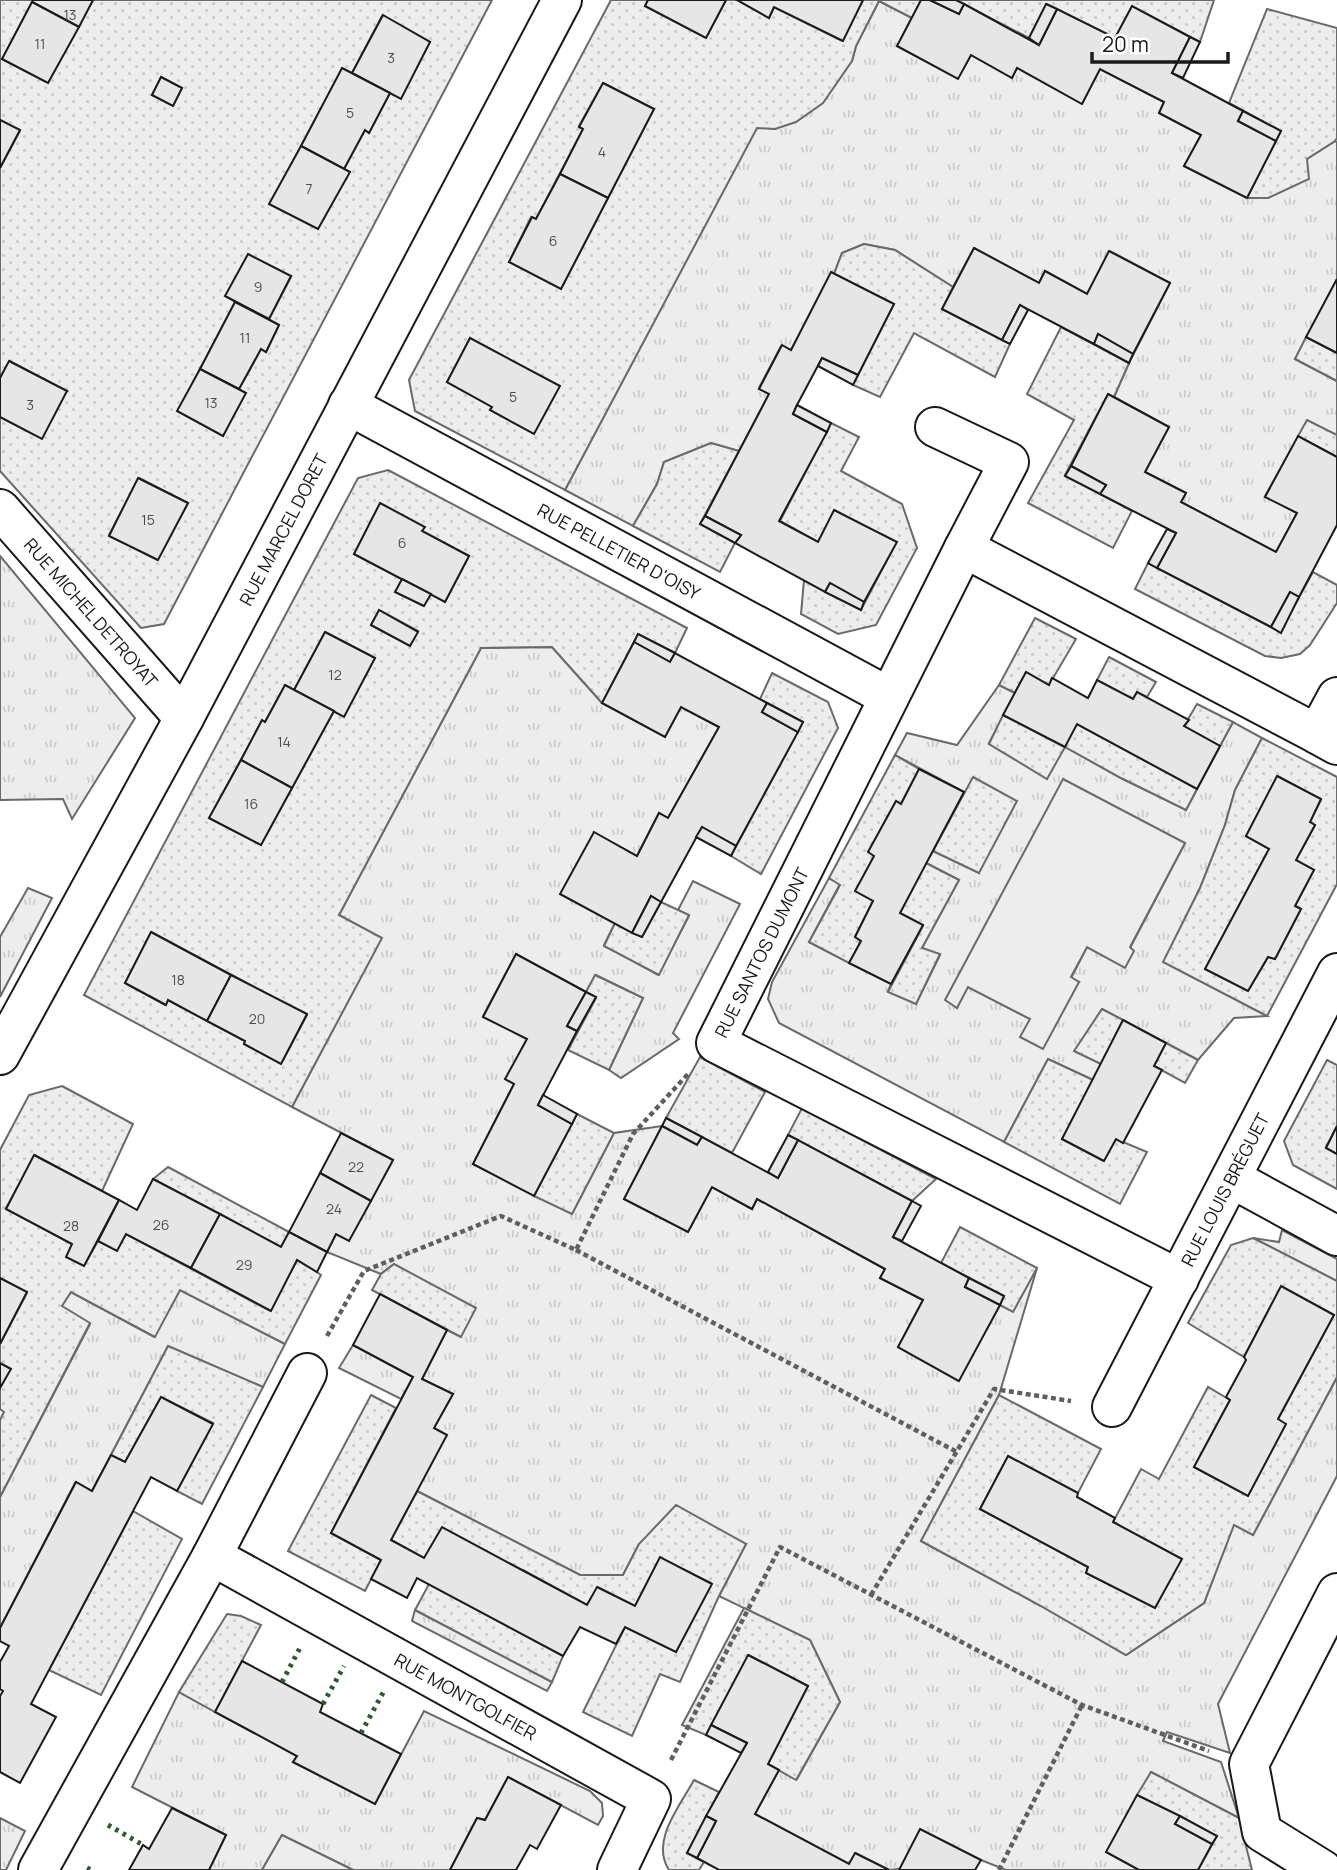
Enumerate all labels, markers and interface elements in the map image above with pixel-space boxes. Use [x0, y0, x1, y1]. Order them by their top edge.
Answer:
house number: 13 [63, 5, 77, 24]
scale bar [1092, 21, 1228, 65]
text: 20 m [1102, 30, 1149, 58]
house number: 11 [35, 34, 45, 53]
house number: 3 [387, 48, 395, 67]
house number: 5 [346, 103, 354, 122]
house number: 4 [598, 142, 606, 161]
house number: 7 [305, 179, 313, 198]
house number: 6 [549, 231, 557, 250]
house number: 9 [254, 277, 262, 296]
house number: 11 [240, 328, 250, 347]
house number: 5 [509, 387, 517, 406]
house number: 13 [204, 393, 218, 412]
house number: 3 [26, 395, 34, 414]
street label: RUE MARCEL DORET [233, 449, 333, 609]
street label: RUE PELLETIER D'OISY [533, 498, 706, 605]
house number: 15 [141, 510, 155, 529]
street label: RUE MICHEL DETROYAT [19, 533, 164, 693]
house number: 6 [398, 533, 406, 552]
house number: 12 [328, 665, 342, 684]
house number: 14 [277, 732, 291, 751]
house number: 16 [244, 794, 258, 813]
street label: RUE SANTOS DUMONT [709, 863, 814, 1041]
house number: 18 [171, 970, 185, 989]
house number: 20 [249, 1009, 265, 1028]
street label: RUE LOUIS BRÉGUET [1175, 1108, 1275, 1270]
house number: 22 [348, 1157, 364, 1176]
house number: 24 [326, 1199, 342, 1218]
house number: 26 [153, 1215, 169, 1234]
house number: 28 [63, 1216, 79, 1235]
house number: 29 [236, 1255, 252, 1274]
street label: RUE MONTGOLFIER [390, 1647, 541, 1745]

